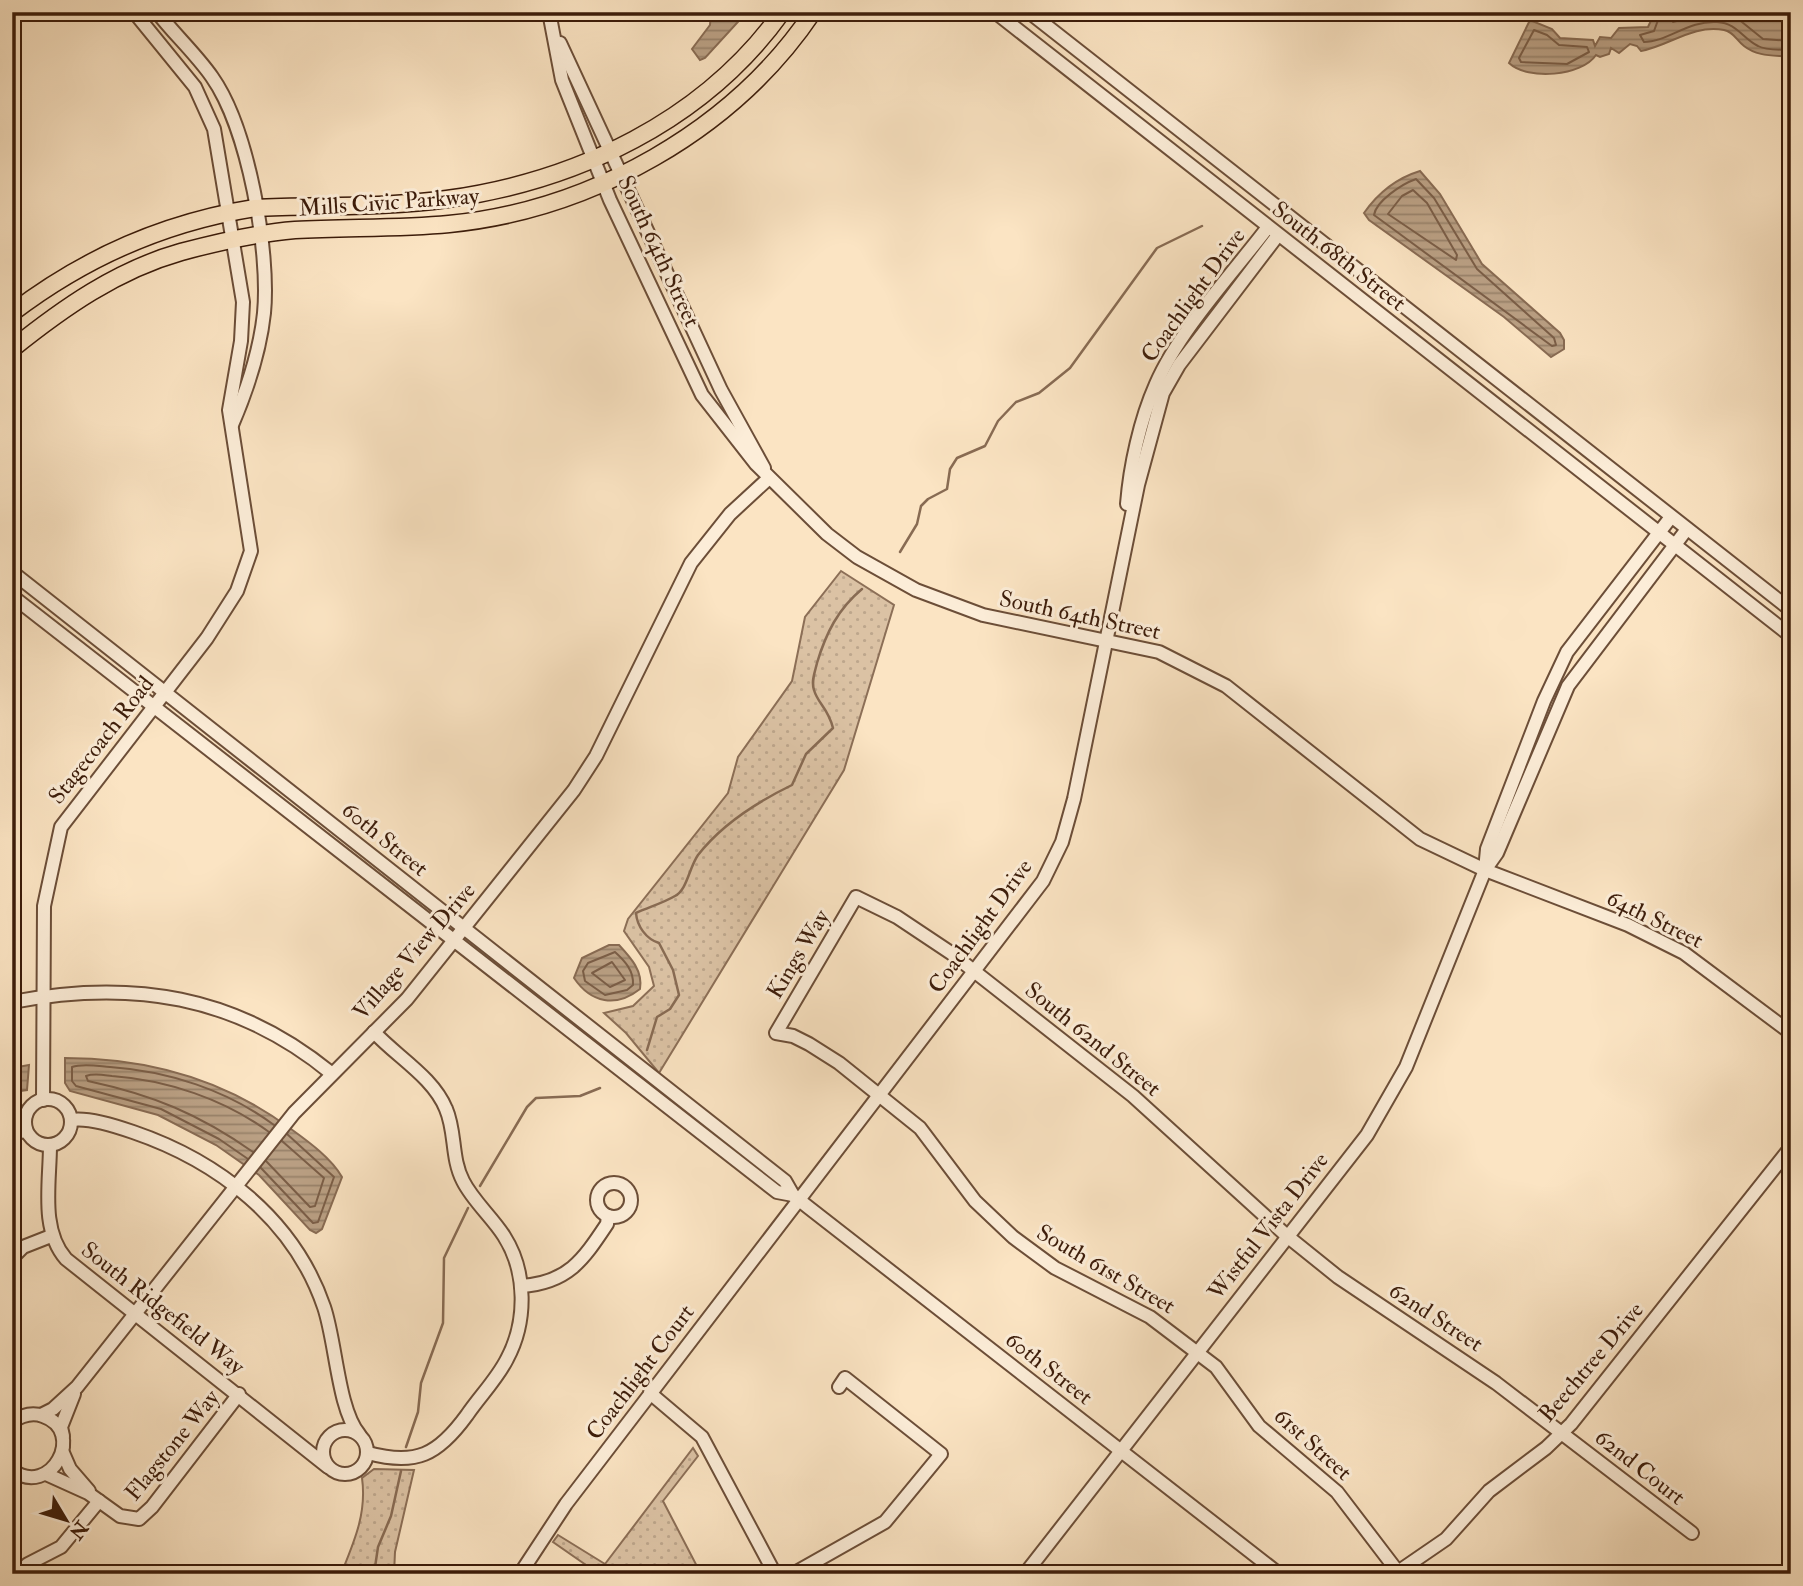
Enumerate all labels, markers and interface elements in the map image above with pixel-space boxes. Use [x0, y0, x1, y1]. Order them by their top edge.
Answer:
street label: South 64th Street [611, 171, 707, 331]
street label: Mills Civic Parkway [298, 181, 481, 223]
street label: South 68th Street [1266, 195, 1412, 317]
street label: Coachlight Drive [1135, 222, 1252, 368]
street label: South 64th Street [997, 584, 1163, 646]
street label: Stagecoach Road [42, 670, 160, 810]
street label: 60th Street [336, 795, 434, 883]
street label: Coachlight Drive [922, 853, 1039, 999]
street label: Village View Drive [346, 876, 482, 1026]
street label: 64th Street [1602, 883, 1708, 955]
street label: Kings Way [760, 903, 836, 1004]
street label: South 62nd Street [1019, 975, 1167, 1103]
street label: Wistful Vista Drive [1201, 1146, 1335, 1306]
street label: South 61st Street [1031, 1218, 1181, 1320]
street label: South Ridgefield Way [75, 1235, 251, 1381]
street label: 62nd Street [1383, 1276, 1489, 1358]
street label: Beechtree Drive [1532, 1296, 1650, 1428]
street label: Coachlight Court [580, 1299, 700, 1445]
street label: 60th Street [999, 1325, 1099, 1411]
street label: Flagstone Way [118, 1383, 226, 1506]
street label: 61st Street [1268, 1401, 1358, 1487]
street label: 62nd Court [1589, 1423, 1691, 1511]
north arrow [32, 1484, 102, 1554]
text: N [63, 1515, 94, 1545]

